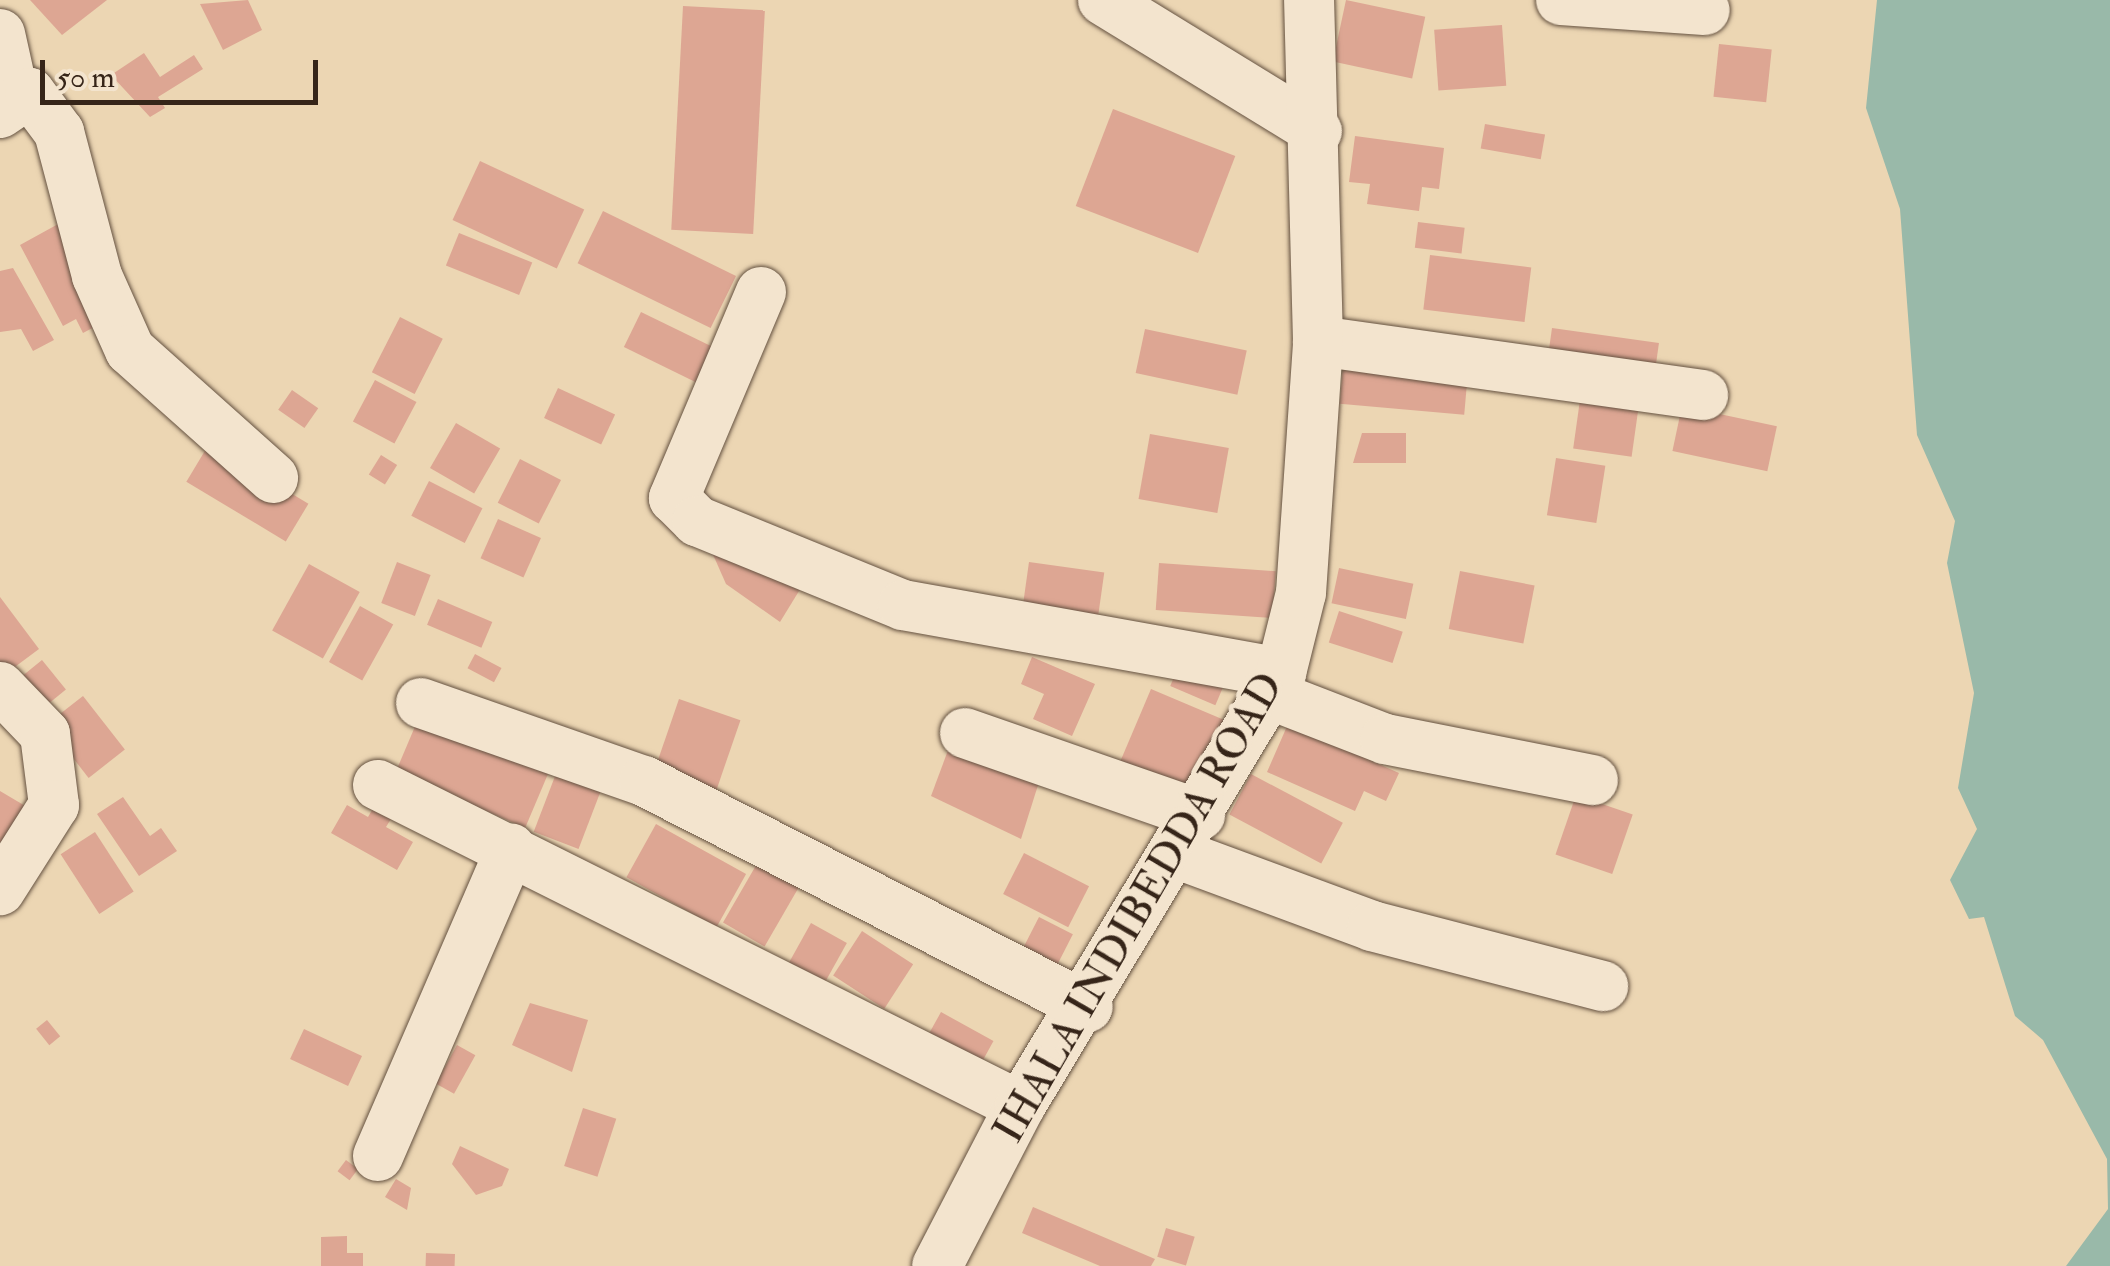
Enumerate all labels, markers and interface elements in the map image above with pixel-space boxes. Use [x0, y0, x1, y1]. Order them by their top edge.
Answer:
scale bar [45, 40, 322, 102]
text: 50 m [57, 59, 115, 96]
street label: IHALA INDIBEDDA ROAD [984, 664, 1294, 1152]

